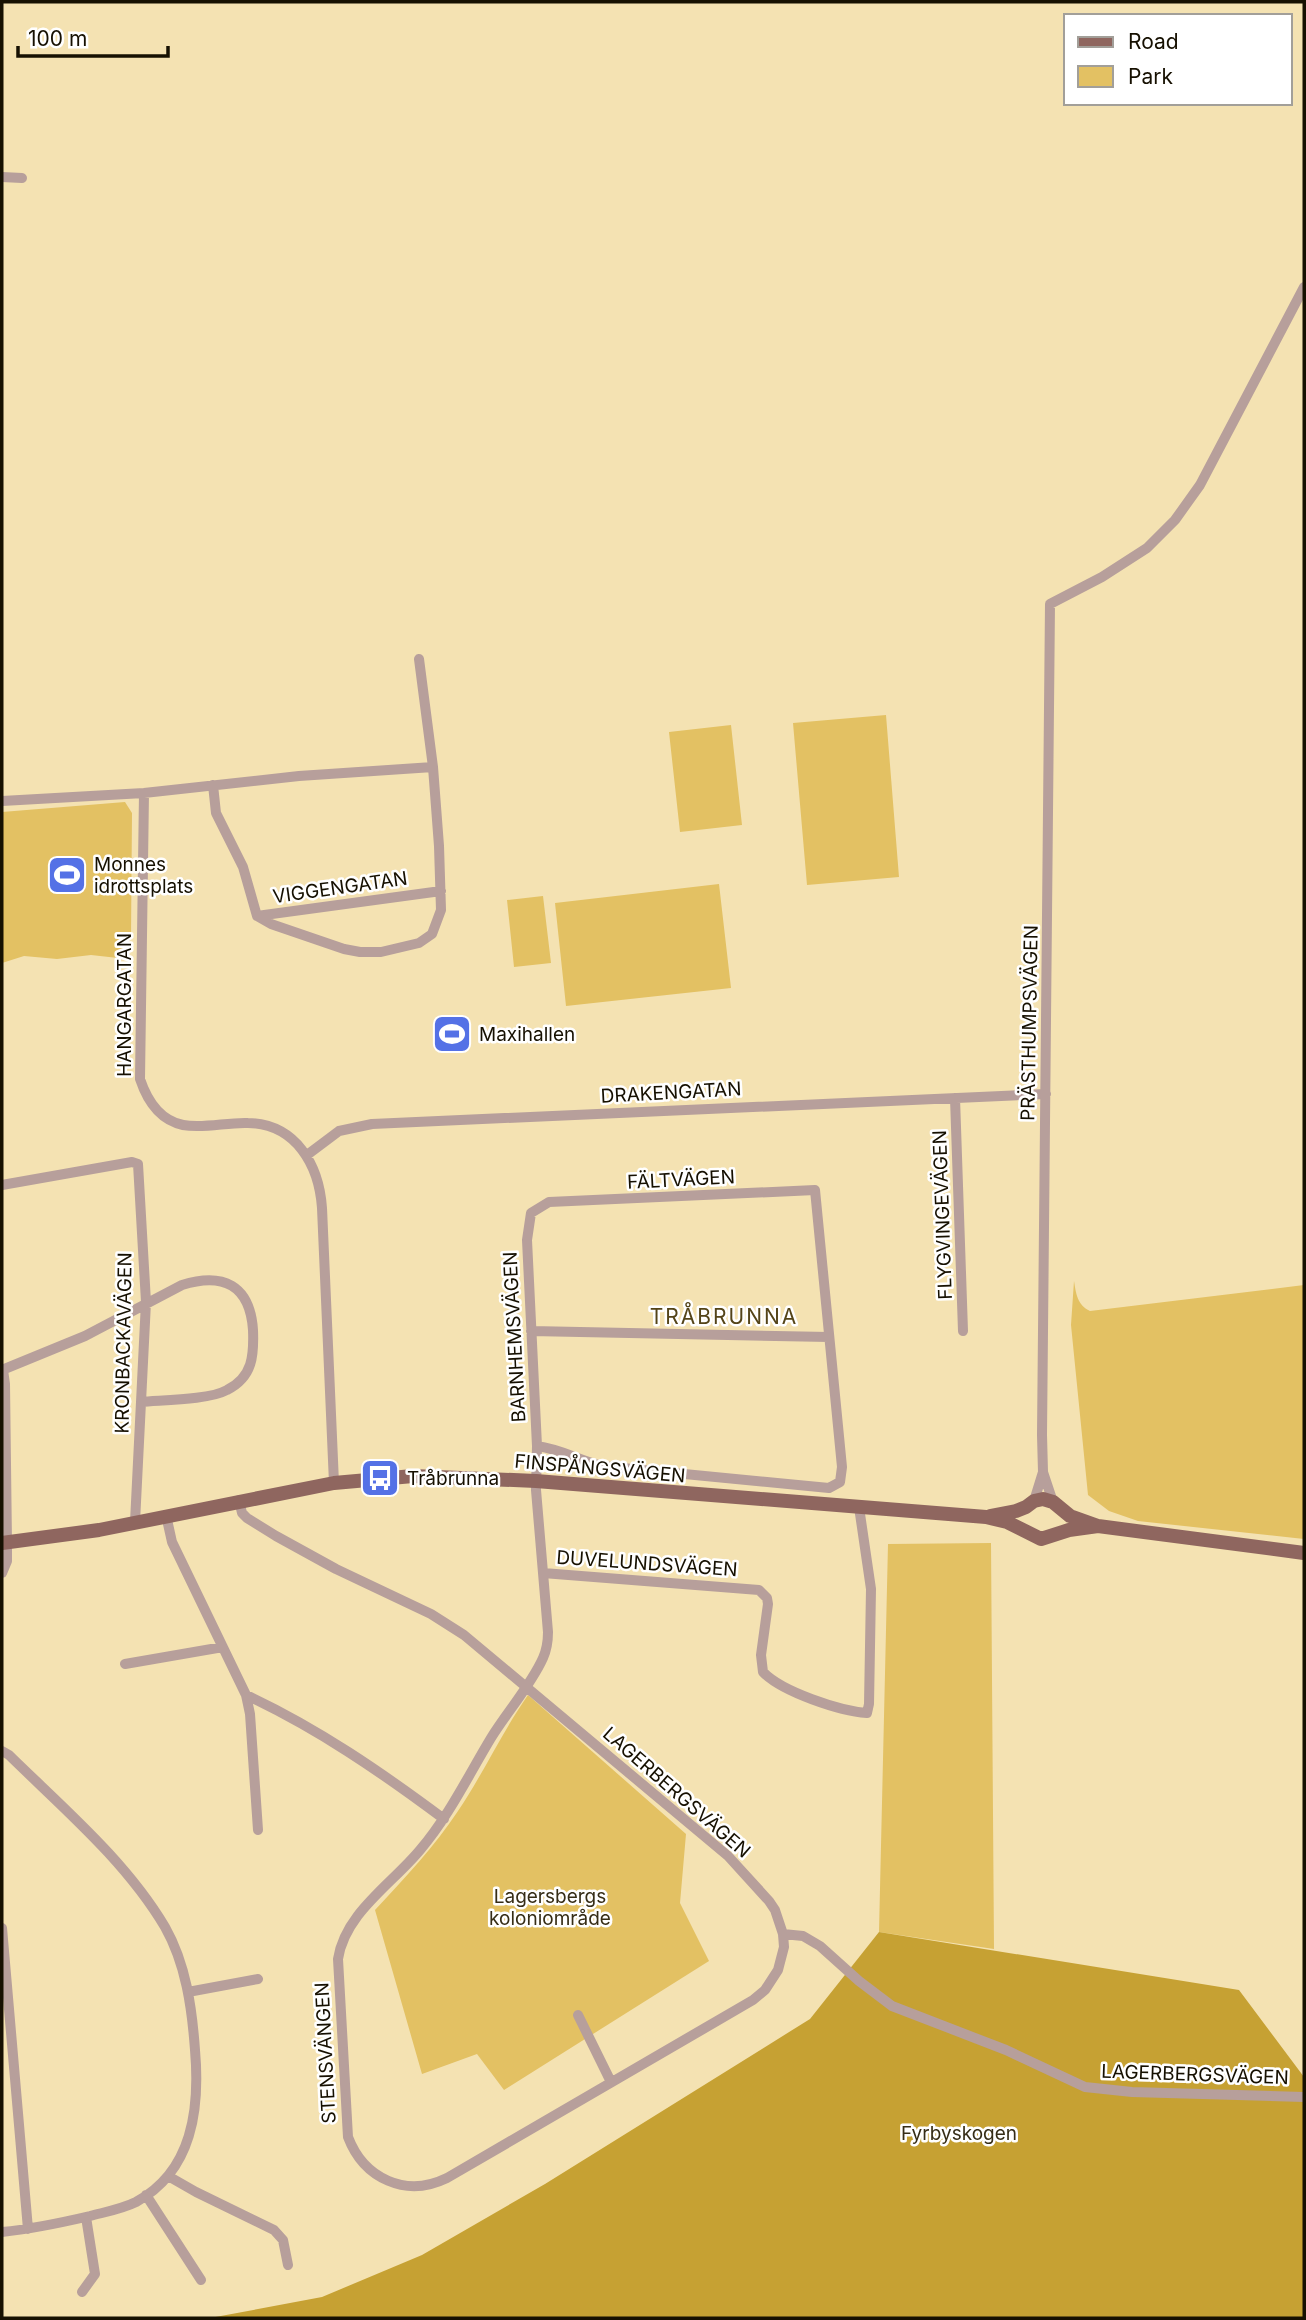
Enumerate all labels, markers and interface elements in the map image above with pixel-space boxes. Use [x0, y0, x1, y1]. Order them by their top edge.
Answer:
scale bar [18, 14, 168, 58]
legend [1064, 14, 1292, 105]
text: 100 m [28, 26, 87, 51]
text: Road [1128, 29, 1179, 54]
text: Park [1128, 64, 1173, 89]
place label: Monnes idrottsplats [94, 853, 193, 898]
sports icon: Monnes idrottsplats [46, 854, 88, 896]
street label: VIGGENGATAN [271, 867, 409, 908]
street label: PRÄSTHUMPSVÄGEN [1016, 925, 1043, 1121]
street label: HANGARGATAN [113, 933, 136, 1077]
sports icon: Maxihallen [431, 1013, 473, 1055]
place label: Maxihallen [479, 1023, 575, 1046]
street label: DRAKENGATAN [600, 1077, 742, 1108]
street label: FLYGVINGEVÄGEN [928, 1130, 957, 1300]
street label: FÄLTVÄGEN [627, 1165, 736, 1194]
street label: BARNHEMSVÄGEN [499, 1251, 530, 1423]
street label: KRONBACKAVÄGEN [110, 1252, 137, 1434]
district label: TRÅBRUNNA [650, 1302, 798, 1329]
street label: FINSPÅNGSVÄGEN [514, 1448, 687, 1487]
bus stop icon: Tråbrunna [359, 1457, 401, 1499]
place label: Tråbrunna [407, 1467, 499, 1490]
street label: DUVELUNDSVÄGEN [556, 1546, 738, 1581]
street label: LAGERBERGSVÄGEN [598, 1722, 755, 1863]
park label: Lagersbergs koloniområde [489, 1885, 611, 1930]
street label: STENSVÄNGEN [310, 1982, 341, 2124]
street label: LAGERBERGSVÄGEN [1101, 2060, 1289, 2089]
park label: Fyrbyskogen [901, 2122, 1017, 2145]

